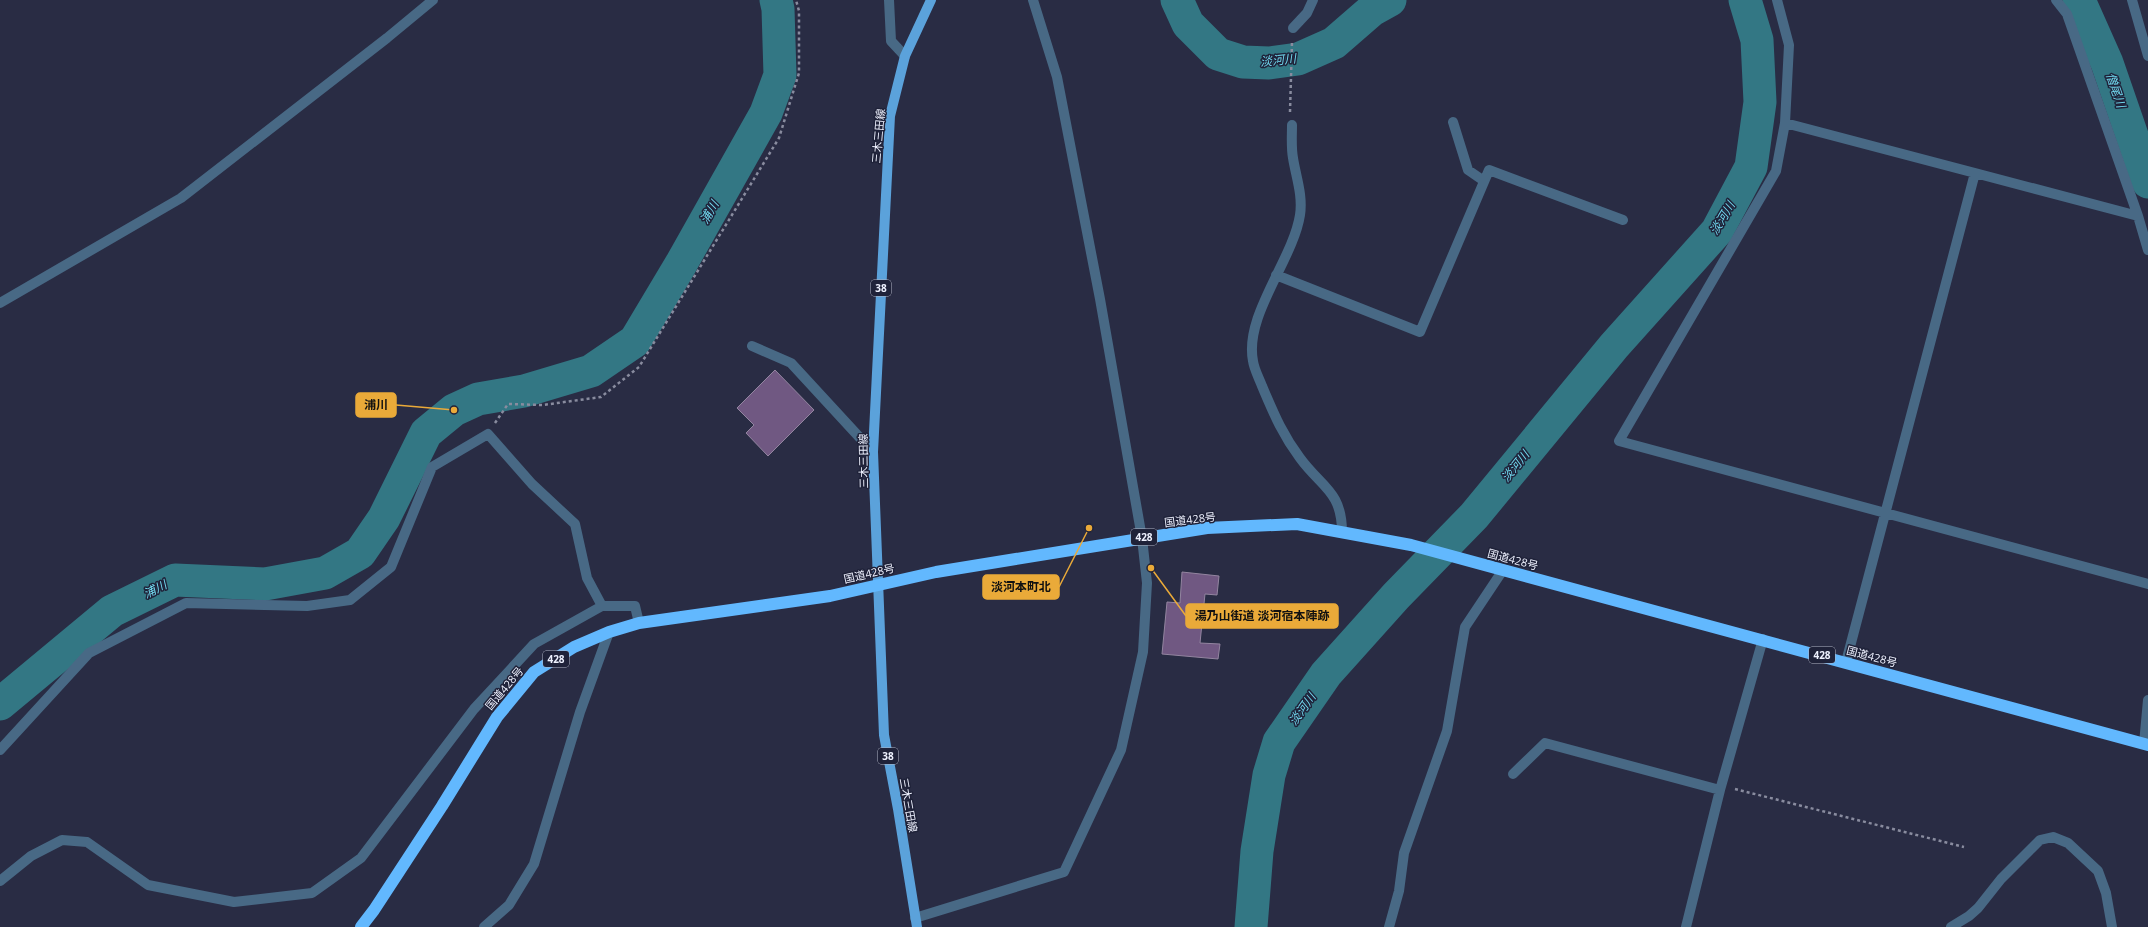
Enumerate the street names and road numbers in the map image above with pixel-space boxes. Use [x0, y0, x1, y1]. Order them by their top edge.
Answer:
street label: 三木三田線 [868, 108, 888, 164]
road number: 38 [871, 280, 891, 296]
street label: 三木三田線 [855, 433, 871, 489]
street label: 国道428号 [1163, 508, 1217, 530]
road number: 428 [1131, 529, 1157, 545]
street label: 国道428号 [1486, 545, 1540, 573]
street label: 国道428号 [842, 560, 896, 586]
street label: 国道428号 [1845, 642, 1899, 670]
road number: 428 [1809, 647, 1835, 663]
road number: 428 [543, 651, 569, 667]
street label: 国道428号 [482, 663, 526, 713]
road number: 38 [878, 748, 898, 764]
street label: 三木三田線 [897, 777, 921, 833]

